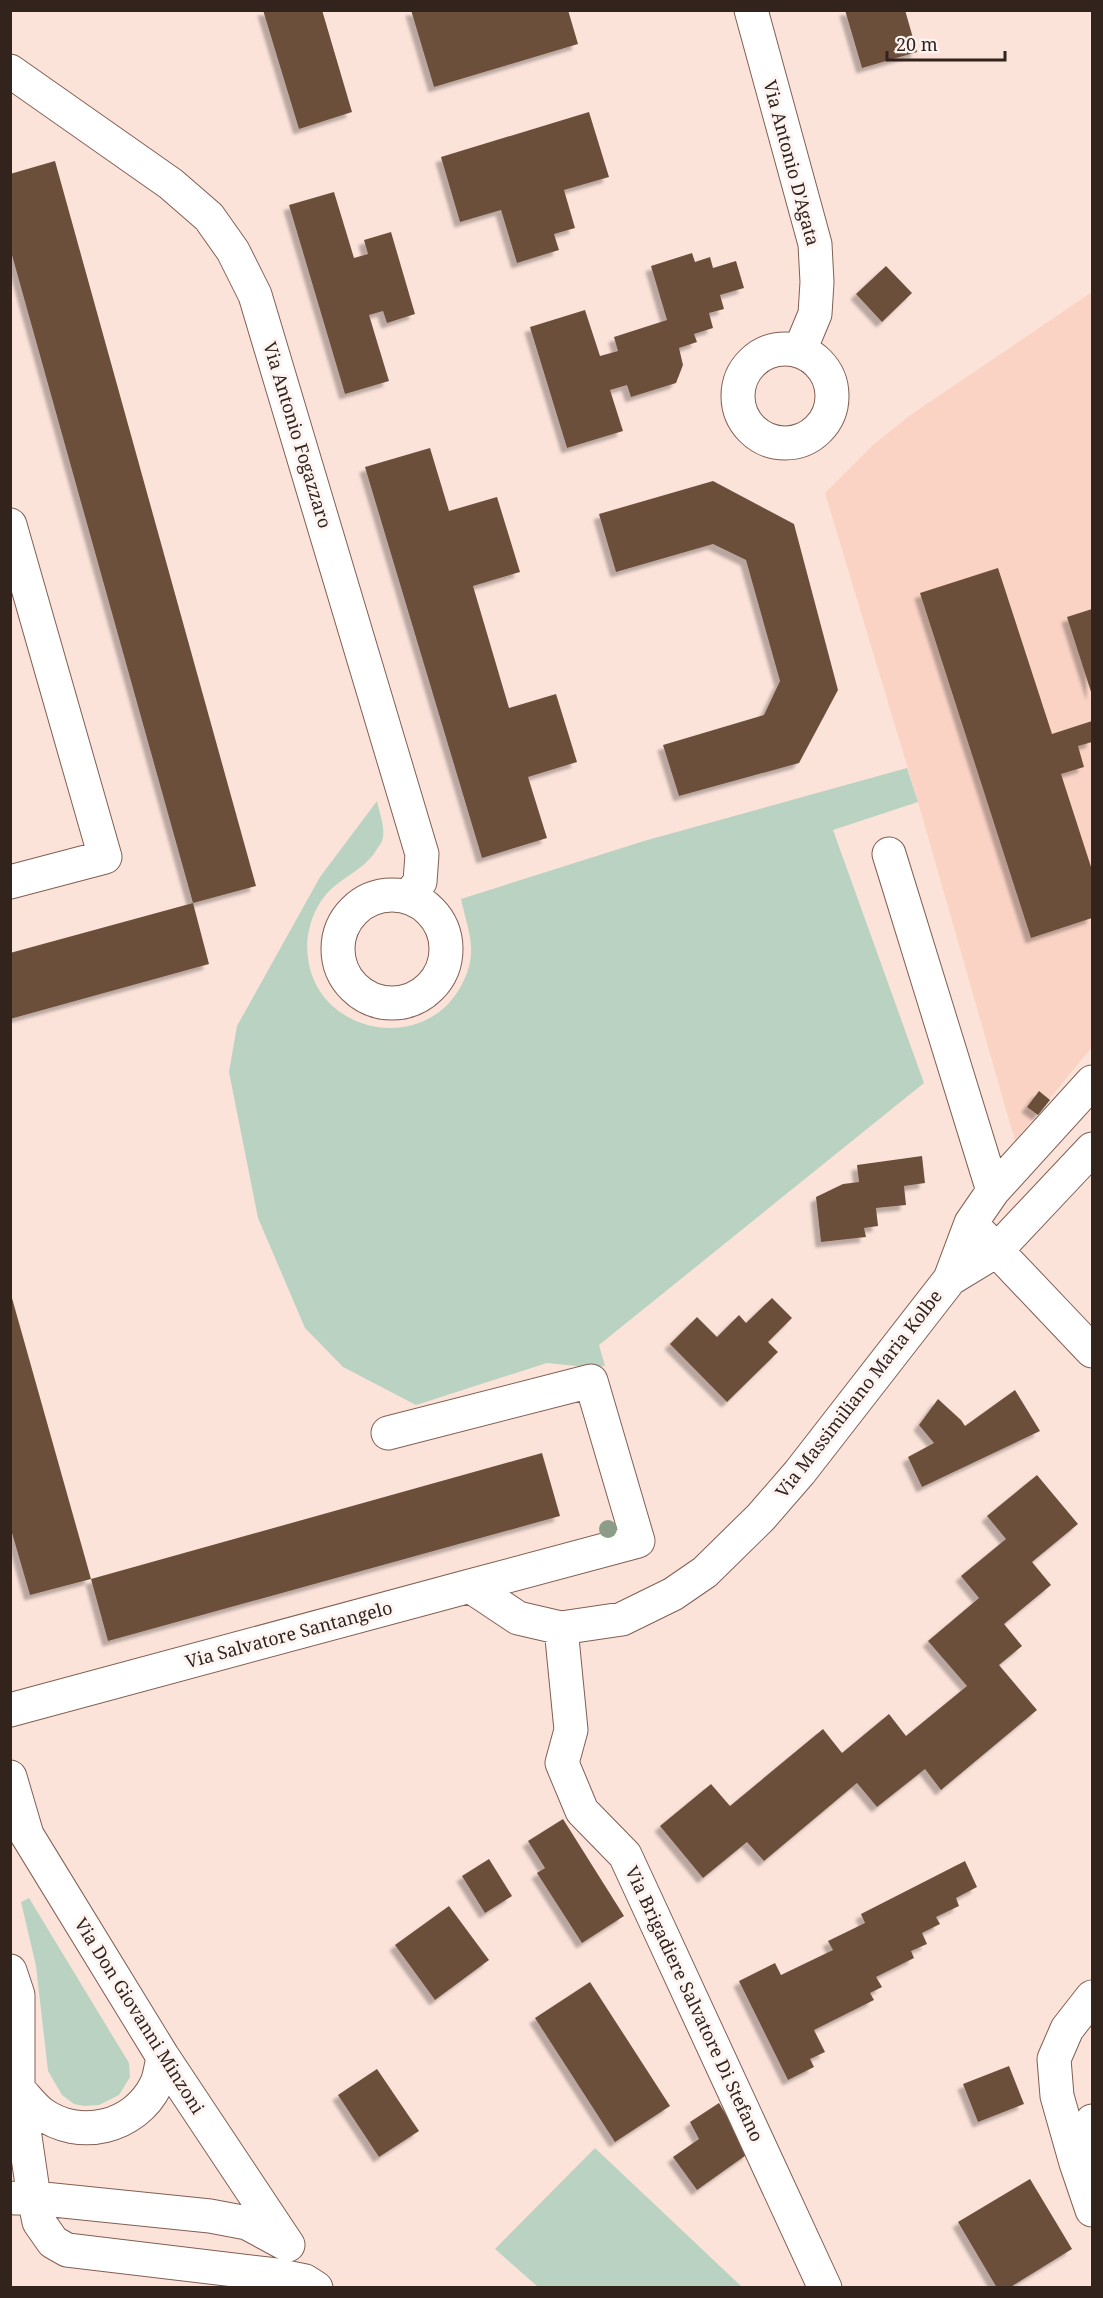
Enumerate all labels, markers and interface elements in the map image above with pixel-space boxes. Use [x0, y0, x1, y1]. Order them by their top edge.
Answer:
scale bar [887, 24, 1006, 62]
text: 20 m [896, 32, 938, 56]
street label: Via Antonio D'Agata [758, 77, 826, 248]
street label: Via Antonio Fogazzaro [258, 339, 338, 531]
street label: Via Massimiliano Maria Kolbe [769, 1284, 947, 1502]
street label: Via Salvatore Santangelo [183, 1595, 395, 1673]
street label: Via Brigadiere Salvatore Di Stefano [620, 1862, 769, 2145]
street label: Via Don Giovanni Minzoni [70, 1913, 210, 2118]

